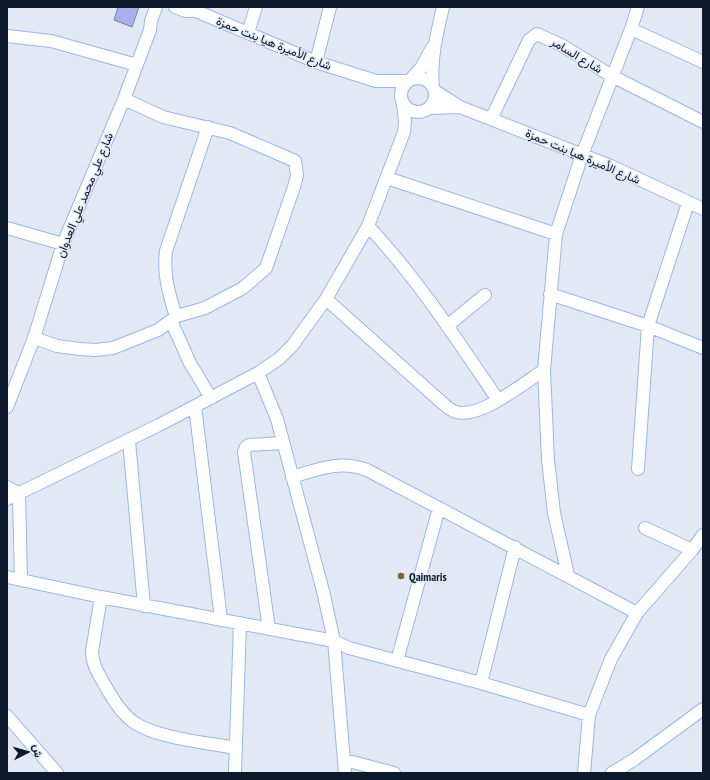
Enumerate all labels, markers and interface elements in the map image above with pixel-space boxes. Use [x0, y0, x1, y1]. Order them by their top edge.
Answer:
street label: شارع الأميرة هيا بنت حمزة [213, 13, 334, 75]
street label: شارع السامر [547, 33, 605, 78]
street label: شارع الأميرة هيا بنت حمزة [523, 125, 643, 189]
street label: شارع علي محمد علي العدوان [52, 130, 119, 261]
place label: Qaimaris [409, 569, 447, 584]
marker: Qaimaris [396, 571, 406, 581]
north arrow [8, 732, 48, 772]
text: ش [30, 744, 46, 758]

